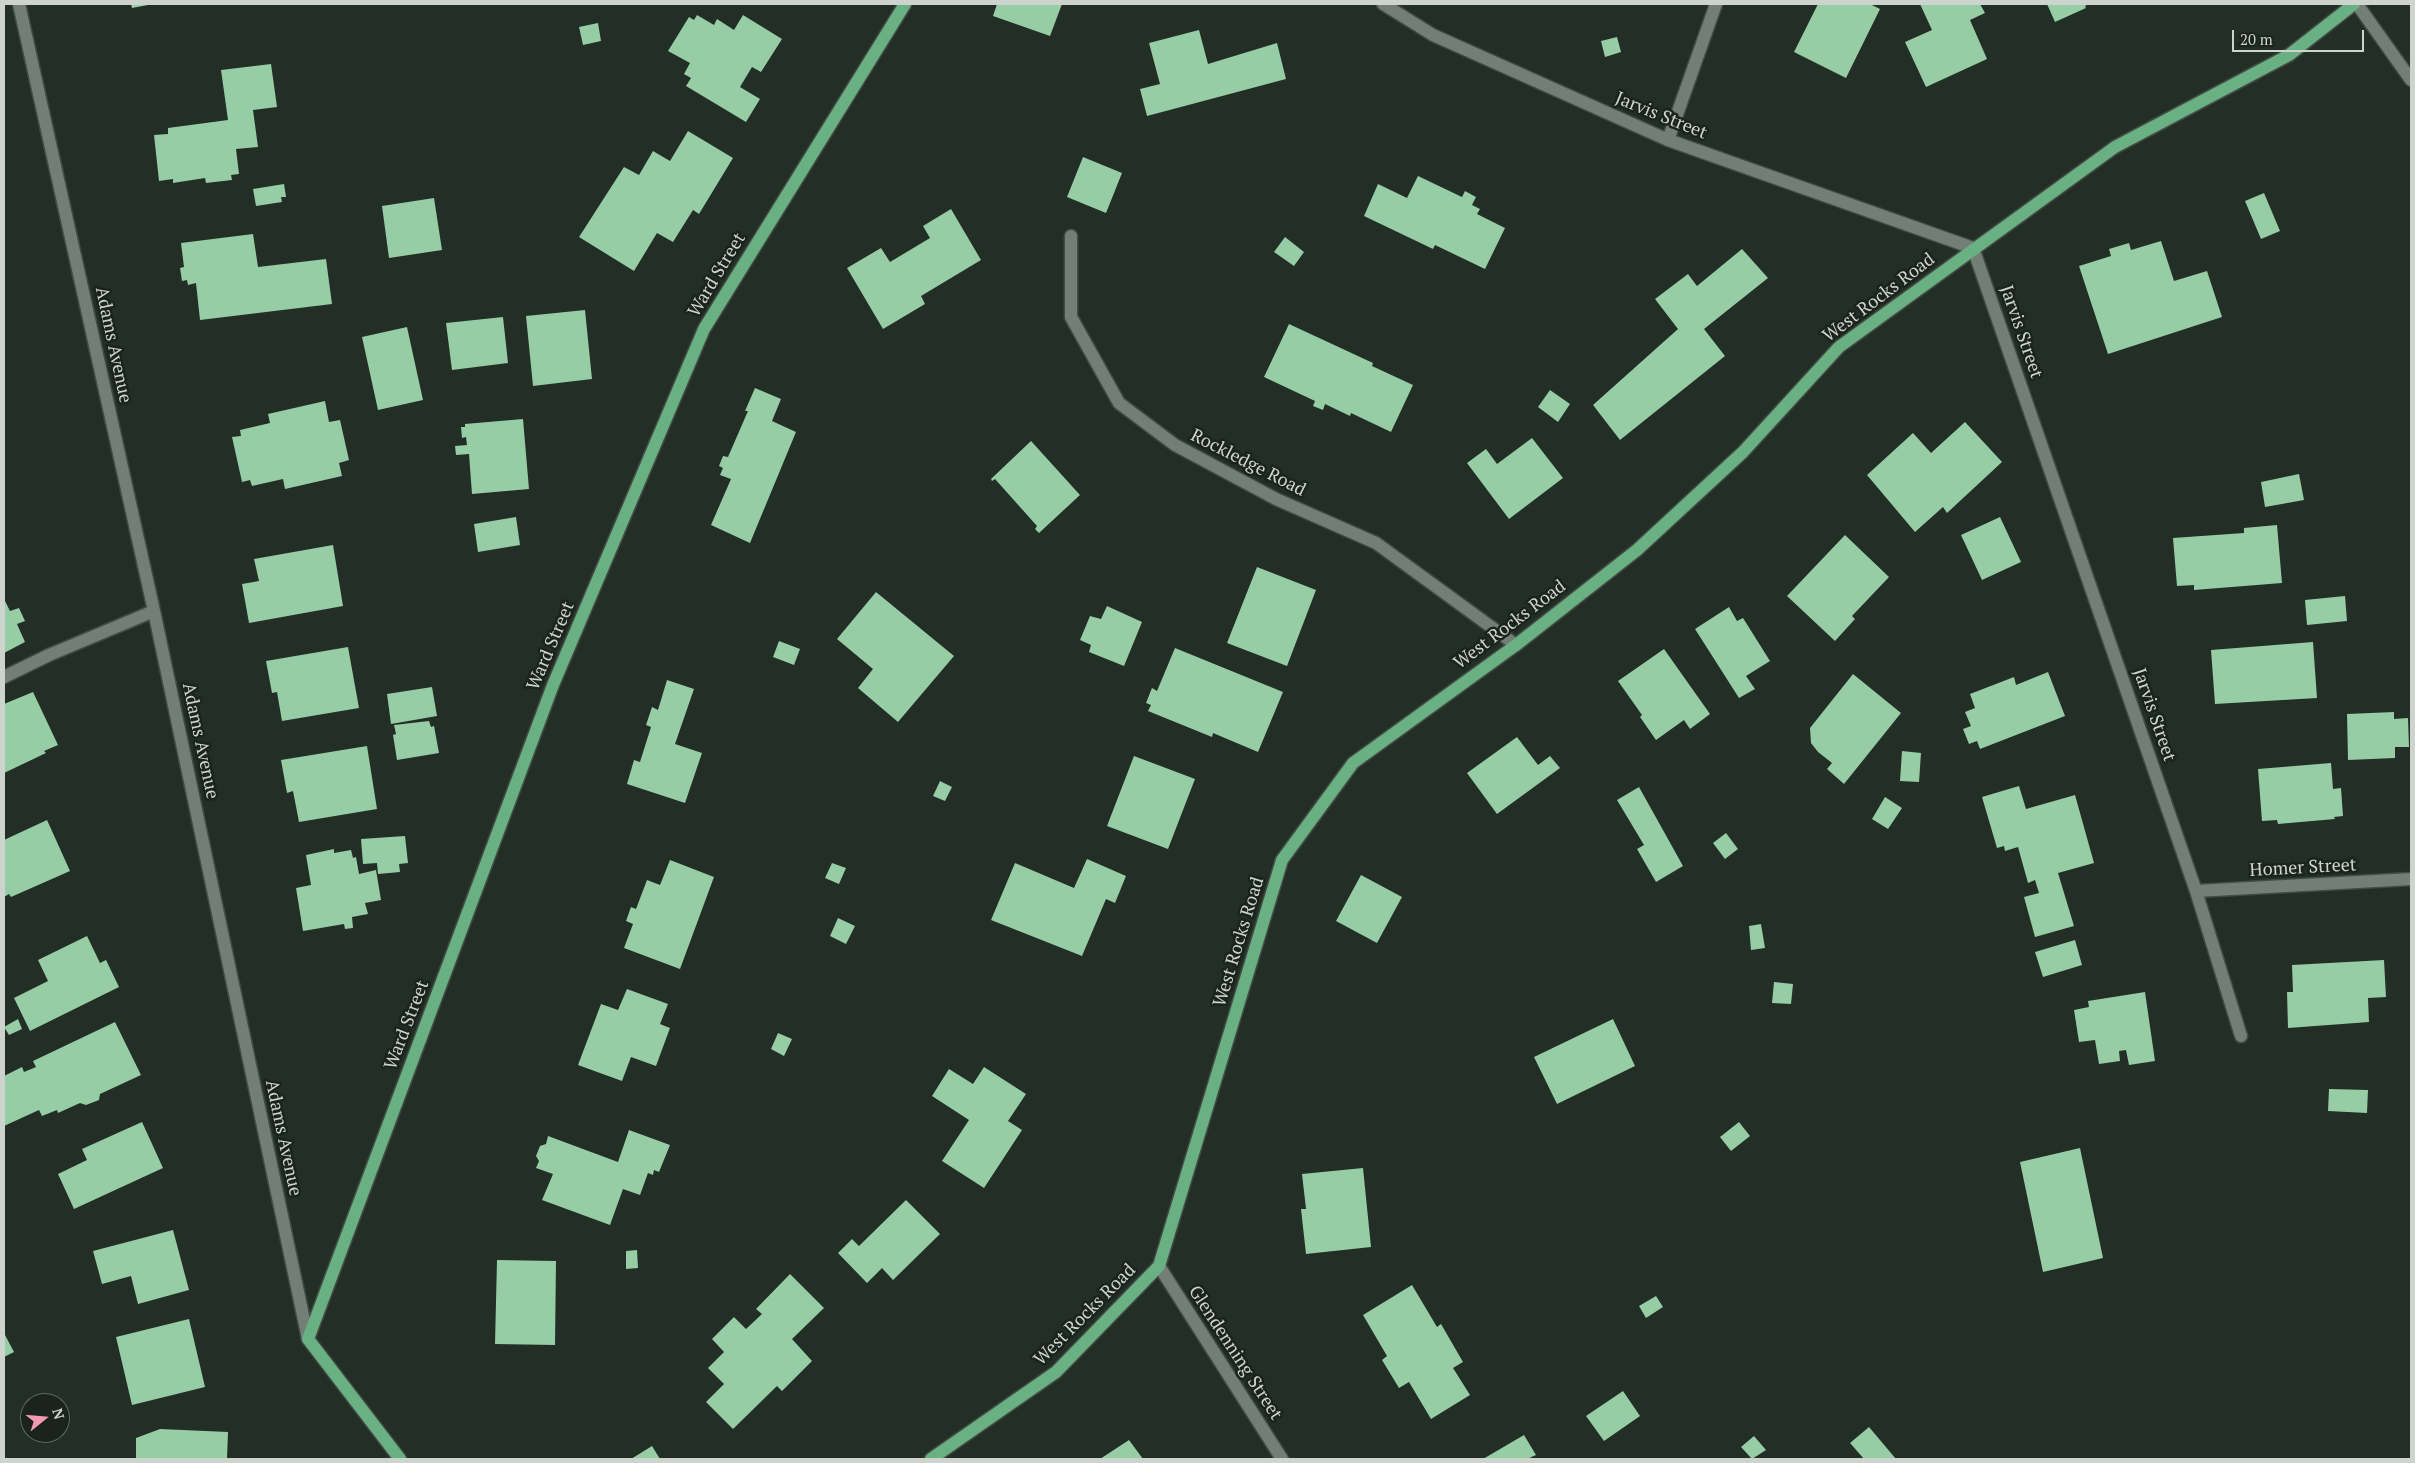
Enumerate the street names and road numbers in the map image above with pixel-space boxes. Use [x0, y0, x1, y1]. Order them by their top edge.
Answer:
street label: Jarvis Street [1612, 88, 1710, 144]
street label: Ward Street [684, 229, 750, 321]
street label: West Rocks Road [1819, 249, 1939, 347]
street label: Jarvis Street [1995, 283, 2047, 381]
street label: Adams Avenue [90, 285, 136, 405]
street label: Rockledge Road [1187, 425, 1309, 501]
street label: West Rocks Road [1450, 576, 1570, 674]
street label: Ward Street [523, 599, 579, 693]
street label: Jarvis Street [2128, 666, 2180, 764]
street label: Adams Avenue [177, 681, 223, 801]
street label: Homer Street [2249, 854, 2357, 882]
street label: West Rocks Road [1209, 874, 1269, 1010]
street label: Ward Street [380, 977, 434, 1073]
street label: Adams Avenue [260, 1078, 306, 1198]
street label: West Rocks Road [1030, 1260, 1140, 1370]
street label: Glendenning Street [1183, 1282, 1287, 1424]

